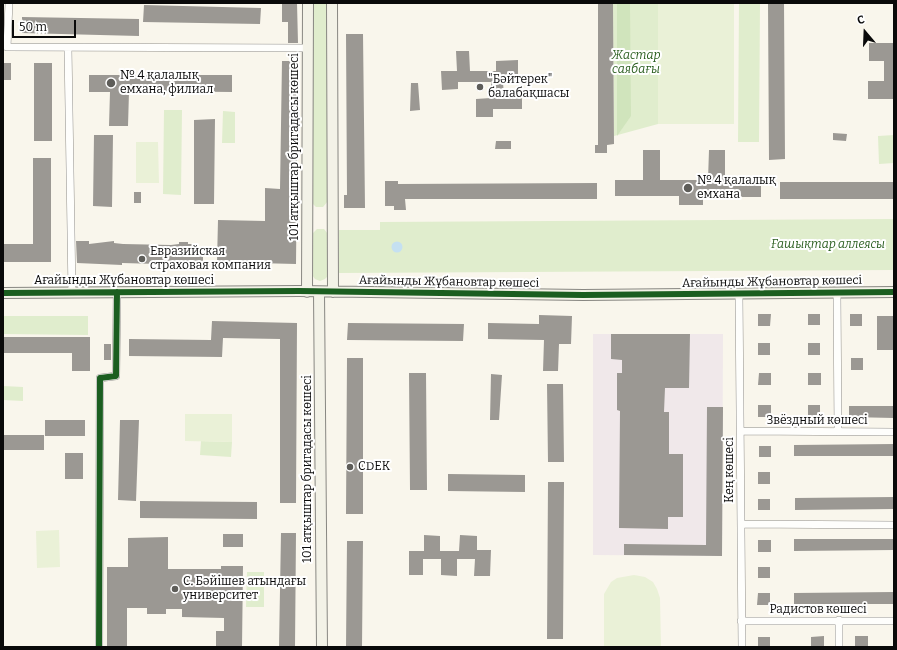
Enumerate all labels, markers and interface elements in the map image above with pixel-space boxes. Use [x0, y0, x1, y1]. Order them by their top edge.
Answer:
scale bar [14, 12, 78, 38]
north arrow [845, 12, 885, 52]
text: С [856, 13, 866, 27]
text: 50 m [19, 20, 47, 34]
park label: Жастар саябағы [611, 49, 661, 77]
street label: 101 атқыштар бригадасы көшесі [288, 53, 302, 241]
place label: № 4 қалалық емхана, филиал [120, 69, 213, 97]
place label: "Бәйтерек" балабақшасы [488, 73, 569, 101]
marker: № 4 қалалық емхана, филиал [105, 77, 117, 89]
marker: "Бәйтерек" балабақшасы [475, 82, 485, 92]
place label: № 4 қалалық емхана [697, 174, 776, 202]
marker: № 4 қалалық емхана [682, 182, 694, 194]
park label: Ғашықтар аллеясы [771, 238, 885, 252]
place label: Евразийская страховая компания [150, 245, 271, 273]
marker: Евразийская страховая компания [137, 254, 147, 264]
street label: Ағайынды Жұбановтар көшесі [359, 273, 539, 291]
street label: Ағайынды Жұбановтар көшесі [682, 273, 862, 291]
street label: Ағайынды Жұбановтар көшесі [34, 274, 214, 288]
street label: 101 атқыштар бригадасы көшесі [301, 375, 315, 563]
street label: Звёздный көшесі [766, 414, 868, 428]
street label: Кең көшесі [723, 437, 737, 503]
place label: CDEK [358, 460, 390, 474]
marker: CDEK [345, 462, 355, 472]
place label: С. Бәйішев атындағы университет [183, 575, 306, 603]
marker: С. Бәйішев атындағы университет [170, 584, 180, 594]
street label: Радистов көшесі [769, 603, 867, 617]

